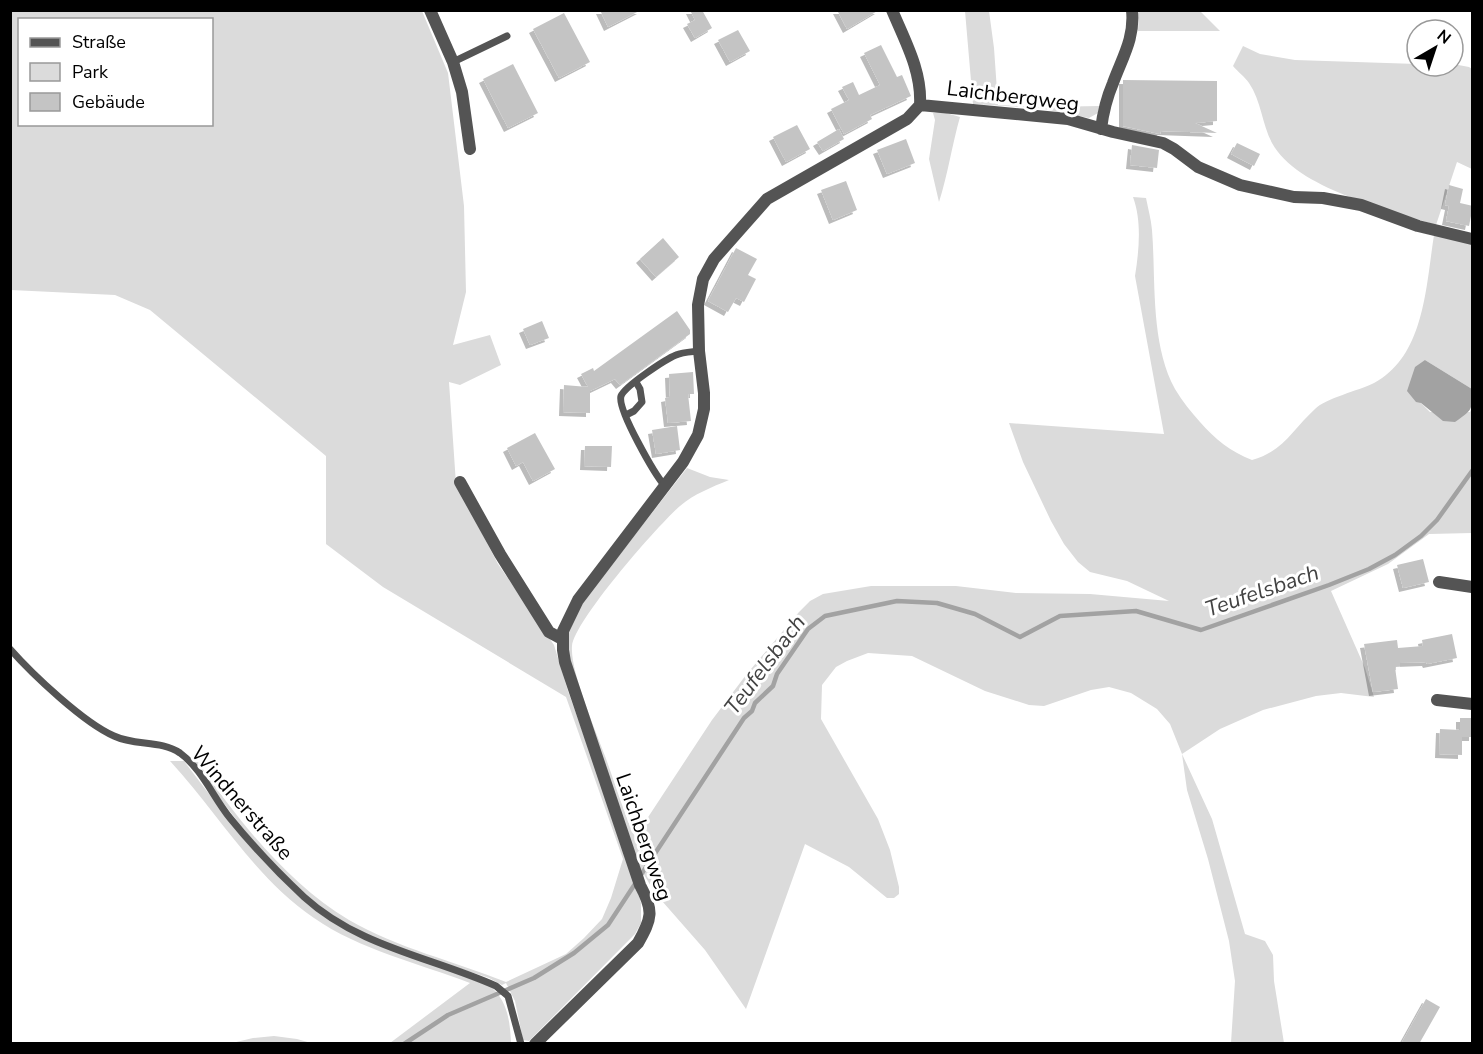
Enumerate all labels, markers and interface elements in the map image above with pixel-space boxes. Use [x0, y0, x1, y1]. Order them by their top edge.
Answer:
legend [18, 18, 213, 126]
north arrow [1405, 18, 1465, 78]
text: N [1432, 25, 1455, 49]
text: Straße [72, 30, 126, 54]
text: Park [72, 60, 109, 84]
street label: Laichbergweg [945, 74, 1081, 118]
text: Gebäude [72, 90, 145, 114]
water label: Teufelsbach [1201, 558, 1323, 624]
water label: Teufelsbach [717, 609, 813, 721]
street label: Windnerstraße [185, 740, 299, 866]
street label: Laichbergweg [609, 769, 679, 905]

